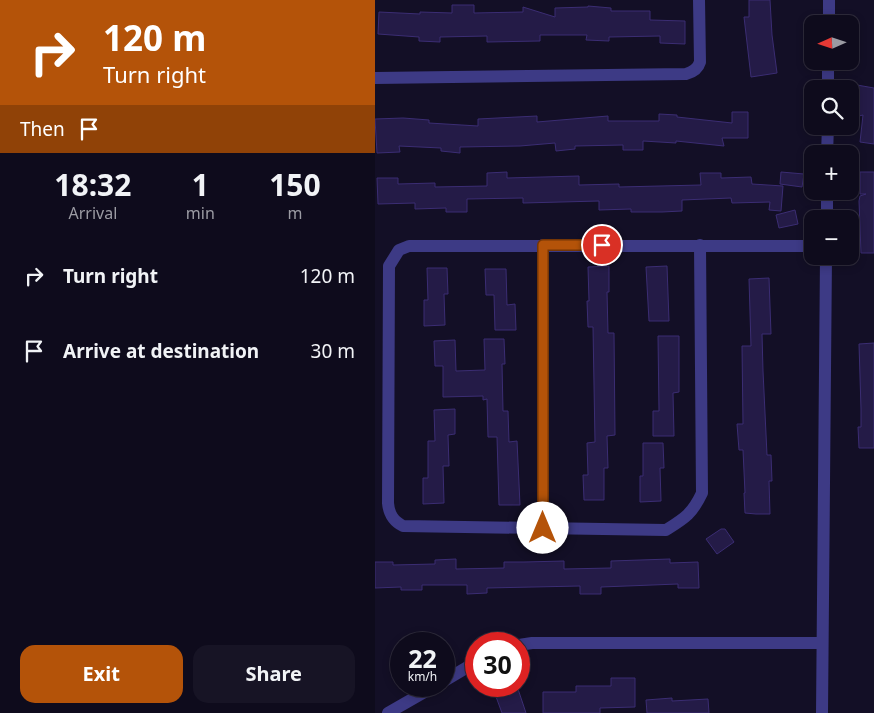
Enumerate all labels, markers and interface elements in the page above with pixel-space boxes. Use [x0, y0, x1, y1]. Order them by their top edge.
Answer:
text: 120 m [103, 14, 206, 61]
north arrow [804, 15, 859, 70]
map controls [804, 15, 859, 265]
icon: right [20, 20, 85, 85]
text: Turn right [103, 59, 206, 89]
button: search [804, 80, 859, 135]
icon: arrive [75, 115, 103, 143]
text: Then [20, 116, 65, 142]
button: + [804, 145, 859, 200]
text: 18:32 [54, 164, 131, 205]
text: 1 [192, 164, 209, 205]
text: 150 [269, 164, 321, 205]
text: Arrival [68, 202, 117, 224]
text: min [186, 202, 215, 224]
text: m [287, 202, 302, 224]
button: − [804, 210, 859, 265]
pin [581, 224, 623, 266]
icon: arrive [588, 231, 616, 259]
icon: right [20, 262, 48, 290]
text: Turn right [63, 263, 158, 289]
text: 120 m [300, 263, 355, 289]
icon: arrive [20, 337, 48, 365]
text: Arrive at destination [63, 338, 259, 364]
text: 30 m [311, 338, 355, 364]
position arrow [516, 501, 568, 553]
speed limit sign: 30 [465, 632, 530, 697]
text: 22 [408, 641, 437, 675]
button: Exit [20, 645, 183, 703]
button: Share [193, 645, 355, 703]
text: km/h [408, 668, 437, 685]

